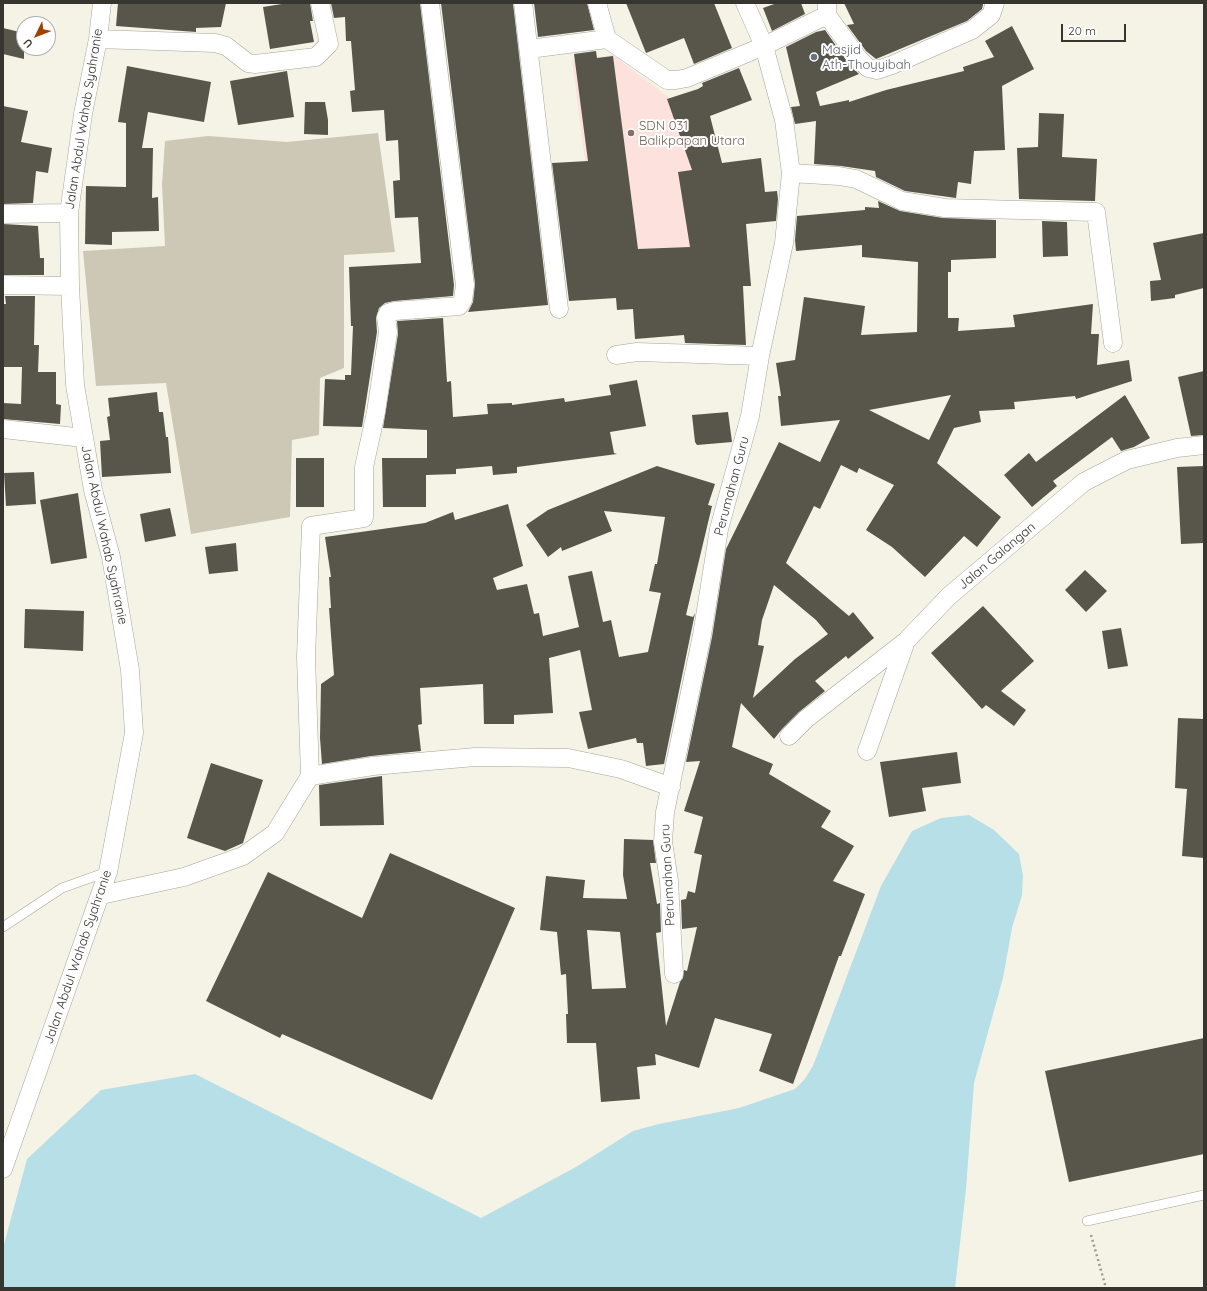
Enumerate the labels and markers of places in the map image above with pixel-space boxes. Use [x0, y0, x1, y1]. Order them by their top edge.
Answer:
place label: Masjid Ath-Thoyyibah [822, 42, 911, 73]
marker: Masjid Ath-Thoyyibah [809, 52, 819, 62]
place label: SDN 031 Balikpapan Utara [639, 118, 745, 149]
marker: SDN 031 Balikpapan Utara [626, 128, 636, 138]

